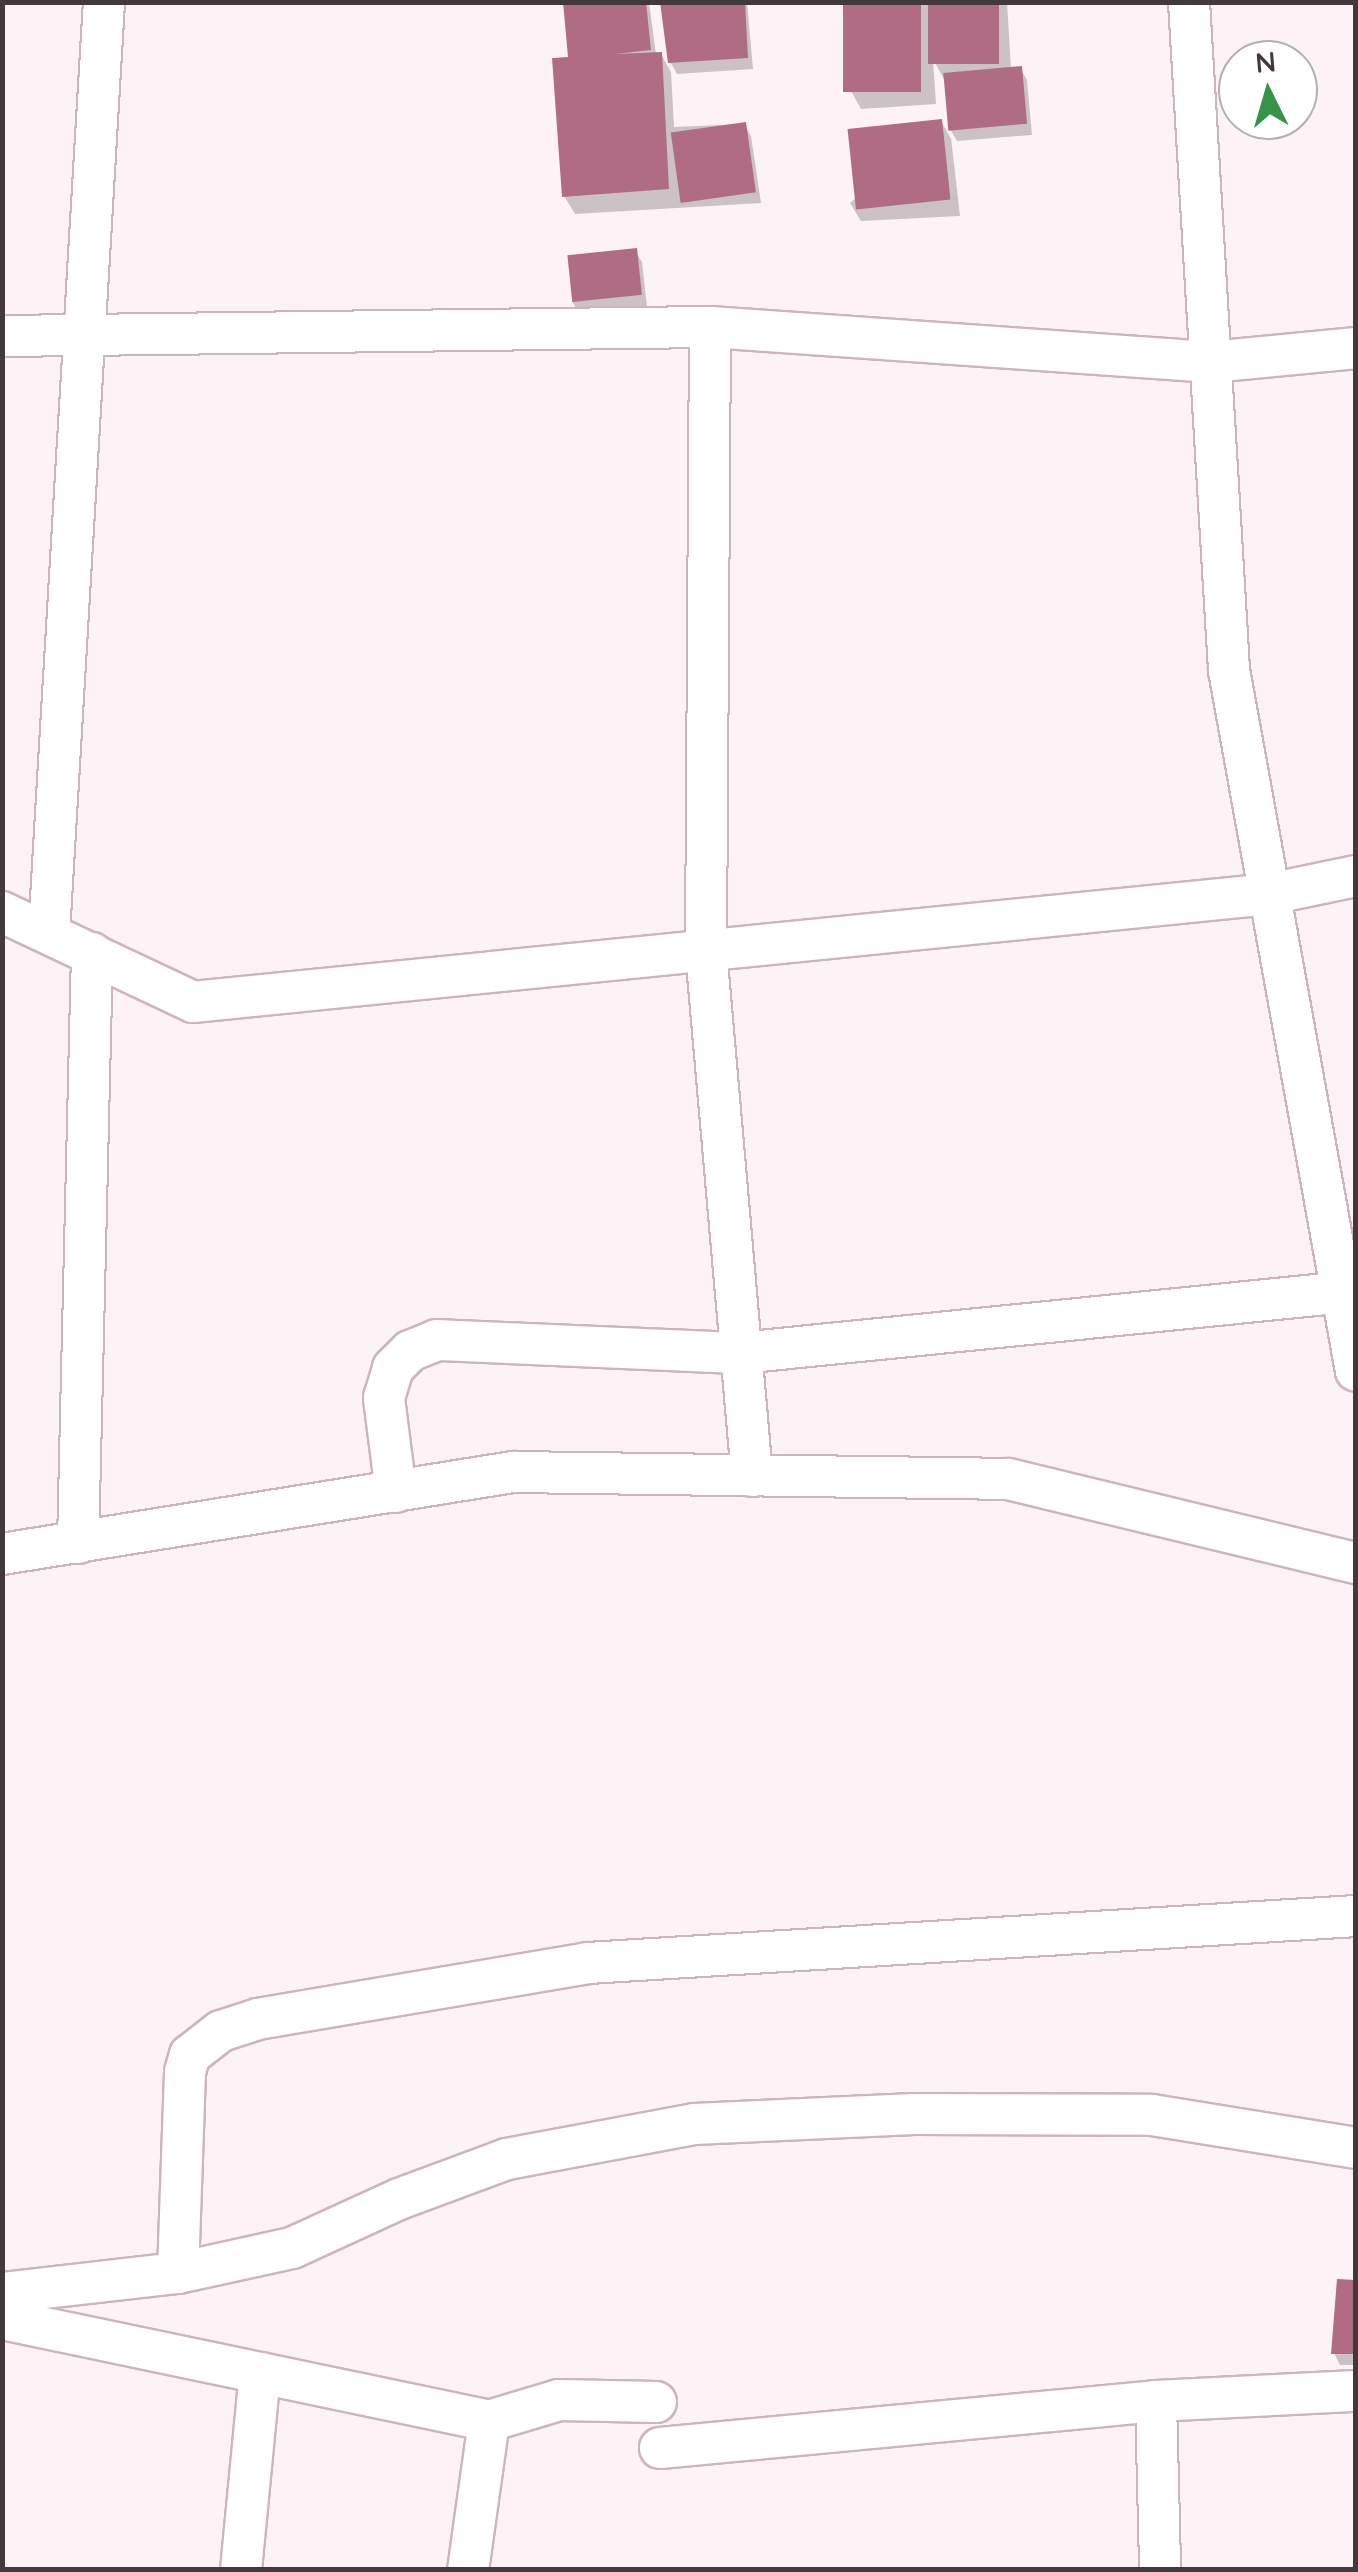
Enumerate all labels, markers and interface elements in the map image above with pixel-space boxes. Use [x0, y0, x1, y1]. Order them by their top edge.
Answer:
north arrow [1218, 40, 1318, 140]
text: N [1254, 43, 1277, 80]

